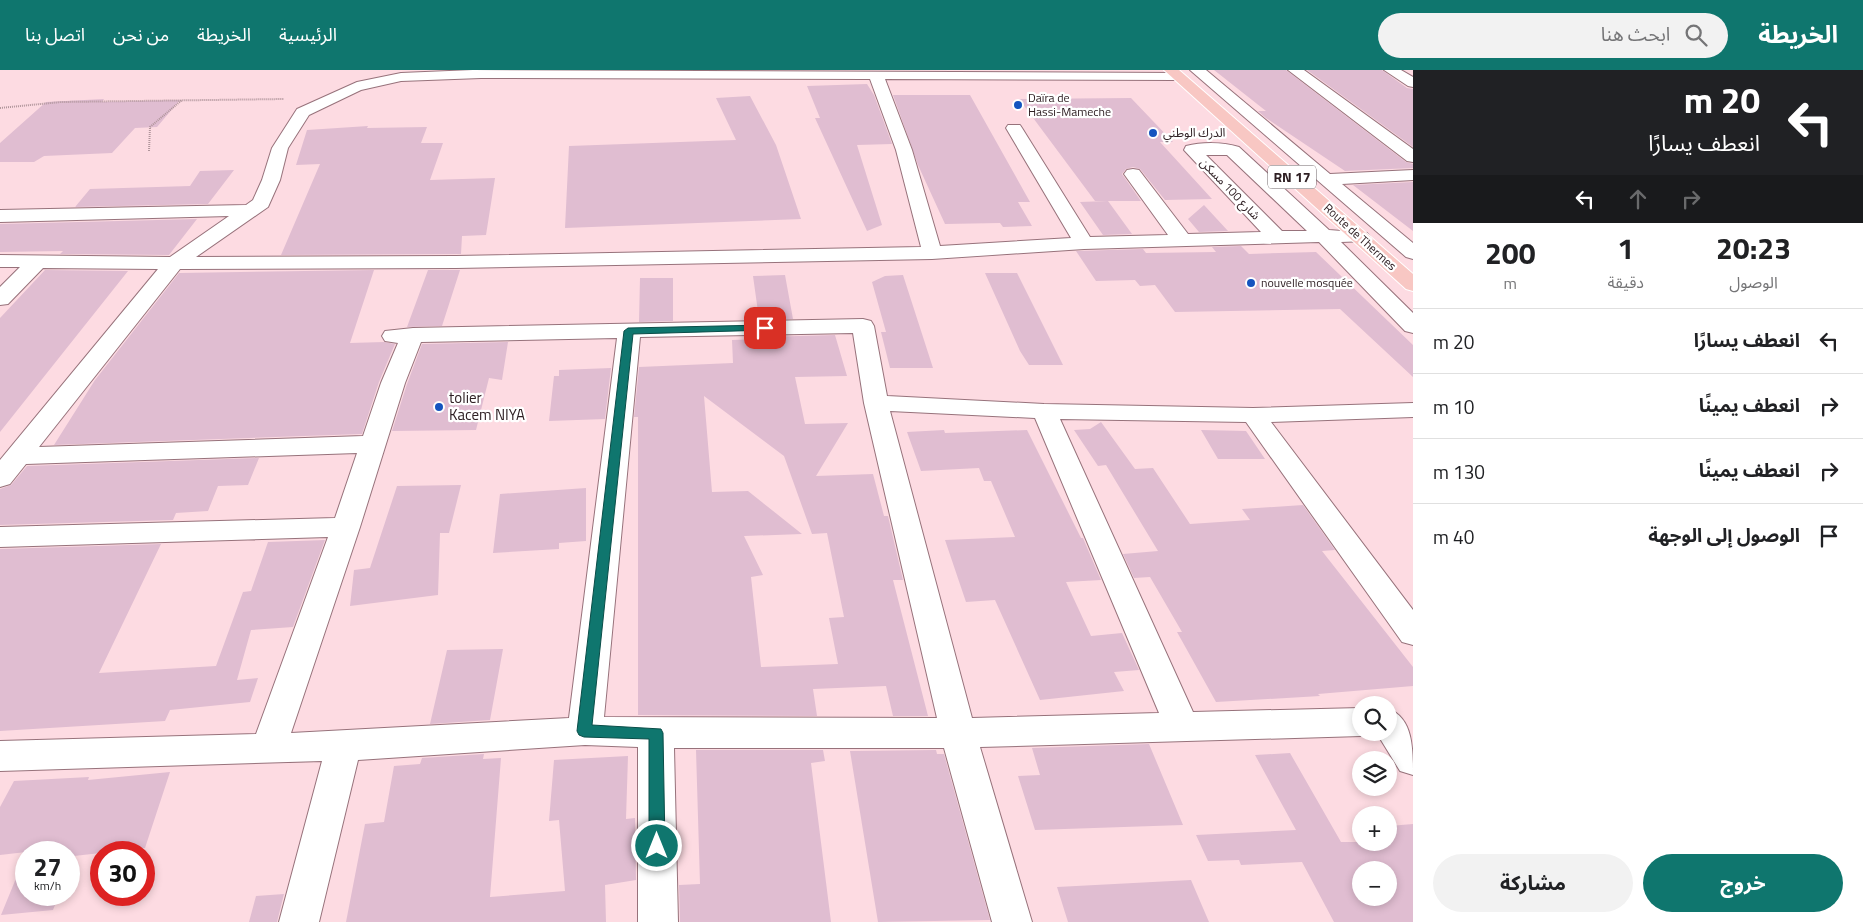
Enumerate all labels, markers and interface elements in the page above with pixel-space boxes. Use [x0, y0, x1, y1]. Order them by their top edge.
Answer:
search box [1378, 13, 1728, 58]
text: الخريطة [1758, 16, 1838, 52]
text: ابحث هنا [1601, 19, 1670, 48]
text: اتصل بنا [25, 21, 85, 48]
text: من نحن [113, 21, 169, 48]
text: الخريطة [197, 21, 251, 48]
text: الرئيسية [279, 21, 337, 48]
icon: search [1682, 21, 1710, 49]
text: 20 m [1684, 73, 1760, 127]
place label: Daïra de Hassi-Mameche [1028, 88, 1111, 121]
icon: left [1778, 90, 1843, 155]
marker: Daïra de Hassi-Mameche [1012, 99, 1024, 111]
place label: الدرك الوطني [1163, 123, 1226, 143]
text: انعطف يسارًا [1648, 126, 1760, 160]
marker: الدرك الوطني [1147, 127, 1159, 139]
street label: شارع 100 مسكن [1196, 153, 1265, 224]
road number: RN 17 [1268, 165, 1316, 188]
icon: left [1571, 185, 1599, 213]
icon: ahead [1624, 185, 1652, 213]
icon: right [1677, 185, 1705, 213]
street label: Route de Thermes [1320, 199, 1401, 275]
text: 1 [1617, 225, 1634, 271]
text: 20:23 [1716, 225, 1791, 271]
text: 200 [1485, 230, 1535, 276]
text: دقيقة [1608, 270, 1644, 294]
text: الوصول [1729, 270, 1778, 294]
text: m [1504, 271, 1517, 295]
place label: nouvelle mosquée [1261, 273, 1353, 292]
marker: nouvelle mosquée [1245, 277, 1257, 289]
pin [744, 307, 786, 349]
icon: arrive [751, 314, 779, 342]
text: انعطف يسارًا [1694, 325, 1800, 354]
text: 20 m [1433, 327, 1474, 356]
icon: left [1815, 327, 1843, 355]
place label: tolier Kacem NIYA [449, 386, 525, 426]
text: انعطف يمينًا [1699, 390, 1800, 419]
text: 10 m [1433, 392, 1474, 421]
icon: right [1815, 392, 1843, 420]
marker: tolier Kacem NIYA [433, 401, 445, 413]
text: انعطف يمينًا [1699, 455, 1800, 484]
text: 130 m [1433, 457, 1485, 486]
icon: right [1815, 457, 1843, 485]
text: الوصول إلى الوجهة [1648, 520, 1800, 549]
text: 40 m [1433, 522, 1474, 551]
icon: arrive [1815, 522, 1843, 550]
map controls [1352, 696, 1397, 906]
button: search [1352, 696, 1397, 741]
button: layers [1352, 751, 1397, 796]
button: + [1352, 806, 1397, 851]
position arrow [630, 819, 682, 871]
speed limit sign: 30 [90, 841, 155, 906]
text: 27 [33, 848, 62, 886]
button: مشاركة [1433, 854, 1633, 912]
button: خروج [1643, 854, 1843, 912]
button: − [1352, 861, 1397, 906]
text: km/h [34, 876, 61, 895]

